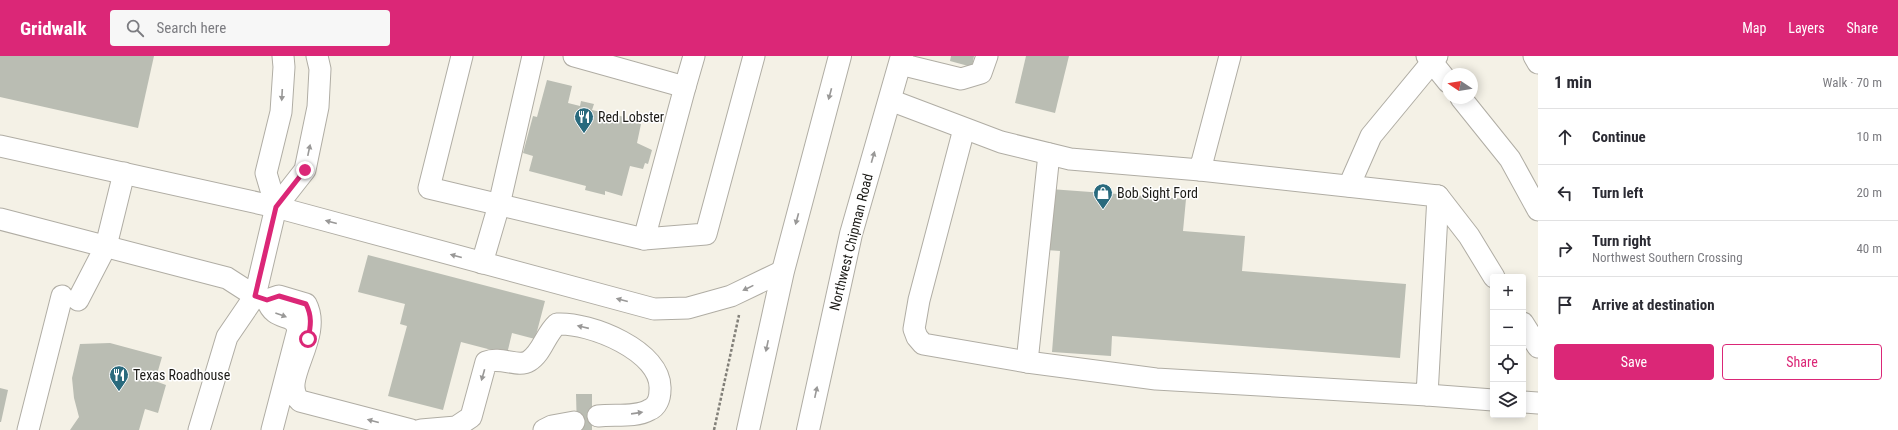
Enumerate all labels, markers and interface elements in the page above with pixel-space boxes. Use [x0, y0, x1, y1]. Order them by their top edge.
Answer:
search box [110, 10, 390, 46]
text: Gridwalk [20, 17, 86, 40]
icon: search [124, 17, 146, 39]
text: Search here [156, 19, 226, 37]
text: Map [1742, 20, 1766, 36]
text: Layers [1788, 20, 1825, 36]
text: Share [1847, 20, 1878, 36]
north arrow [1442, 68, 1478, 104]
text: 1 min [1554, 72, 1592, 92]
text: Walk · 70 m [1822, 75, 1882, 90]
one-way arrow [826, 87, 832, 100]
one-way arrow [279, 89, 286, 101]
restaurant icon: Red Lobster [573, 106, 595, 134]
place label: Red Lobster [598, 109, 664, 125]
icon: ahead [1554, 126, 1576, 148]
text: Continue [1592, 128, 1646, 146]
text: 10 m [1856, 129, 1882, 144]
one-way arrow [307, 144, 313, 156]
one-way arrow [870, 151, 876, 163]
route end [296, 161, 314, 179]
street label: Northwest Chipman Road [826, 172, 876, 312]
shop icon: Bob Sight Ford [1092, 182, 1114, 210]
icon: left [1554, 182, 1576, 204]
text: Turn left [1592, 184, 1643, 202]
place label: Bob Sight Ford [1117, 185, 1198, 201]
text: 20 m [1856, 185, 1882, 200]
one-way arrow [793, 213, 799, 226]
one-way arrow [325, 218, 337, 224]
text: Turn right [1592, 232, 1651, 250]
icon: right [1554, 238, 1576, 260]
text: 40 m [1856, 241, 1882, 256]
text: Northwest Southern Crossing [1592, 250, 1743, 265]
one-way arrow [450, 252, 463, 258]
map controls [1490, 274, 1526, 418]
button: + [1490, 274, 1526, 310]
one-way arrow [742, 285, 754, 291]
icon: arrive [1554, 294, 1576, 316]
text: Arrive at destination [1592, 296, 1715, 314]
one-way arrow [616, 297, 629, 303]
button: − [1490, 310, 1526, 346]
one-way arrow [275, 313, 287, 319]
one-way arrow [577, 324, 589, 330]
route start [299, 330, 317, 348]
one-way arrow [763, 340, 769, 352]
button: Save [1554, 344, 1714, 380]
button: Share [1722, 344, 1882, 380]
button: locate [1490, 346, 1526, 382]
restaurant icon: Texas Roadhouse [108, 364, 130, 392]
place label: Texas Roadhouse [133, 367, 231, 383]
one-way arrow [480, 369, 486, 381]
button: layers [1490, 382, 1526, 418]
one-way arrow [814, 386, 820, 398]
one-way arrow [631, 410, 643, 416]
one-way arrow [367, 418, 379, 424]

